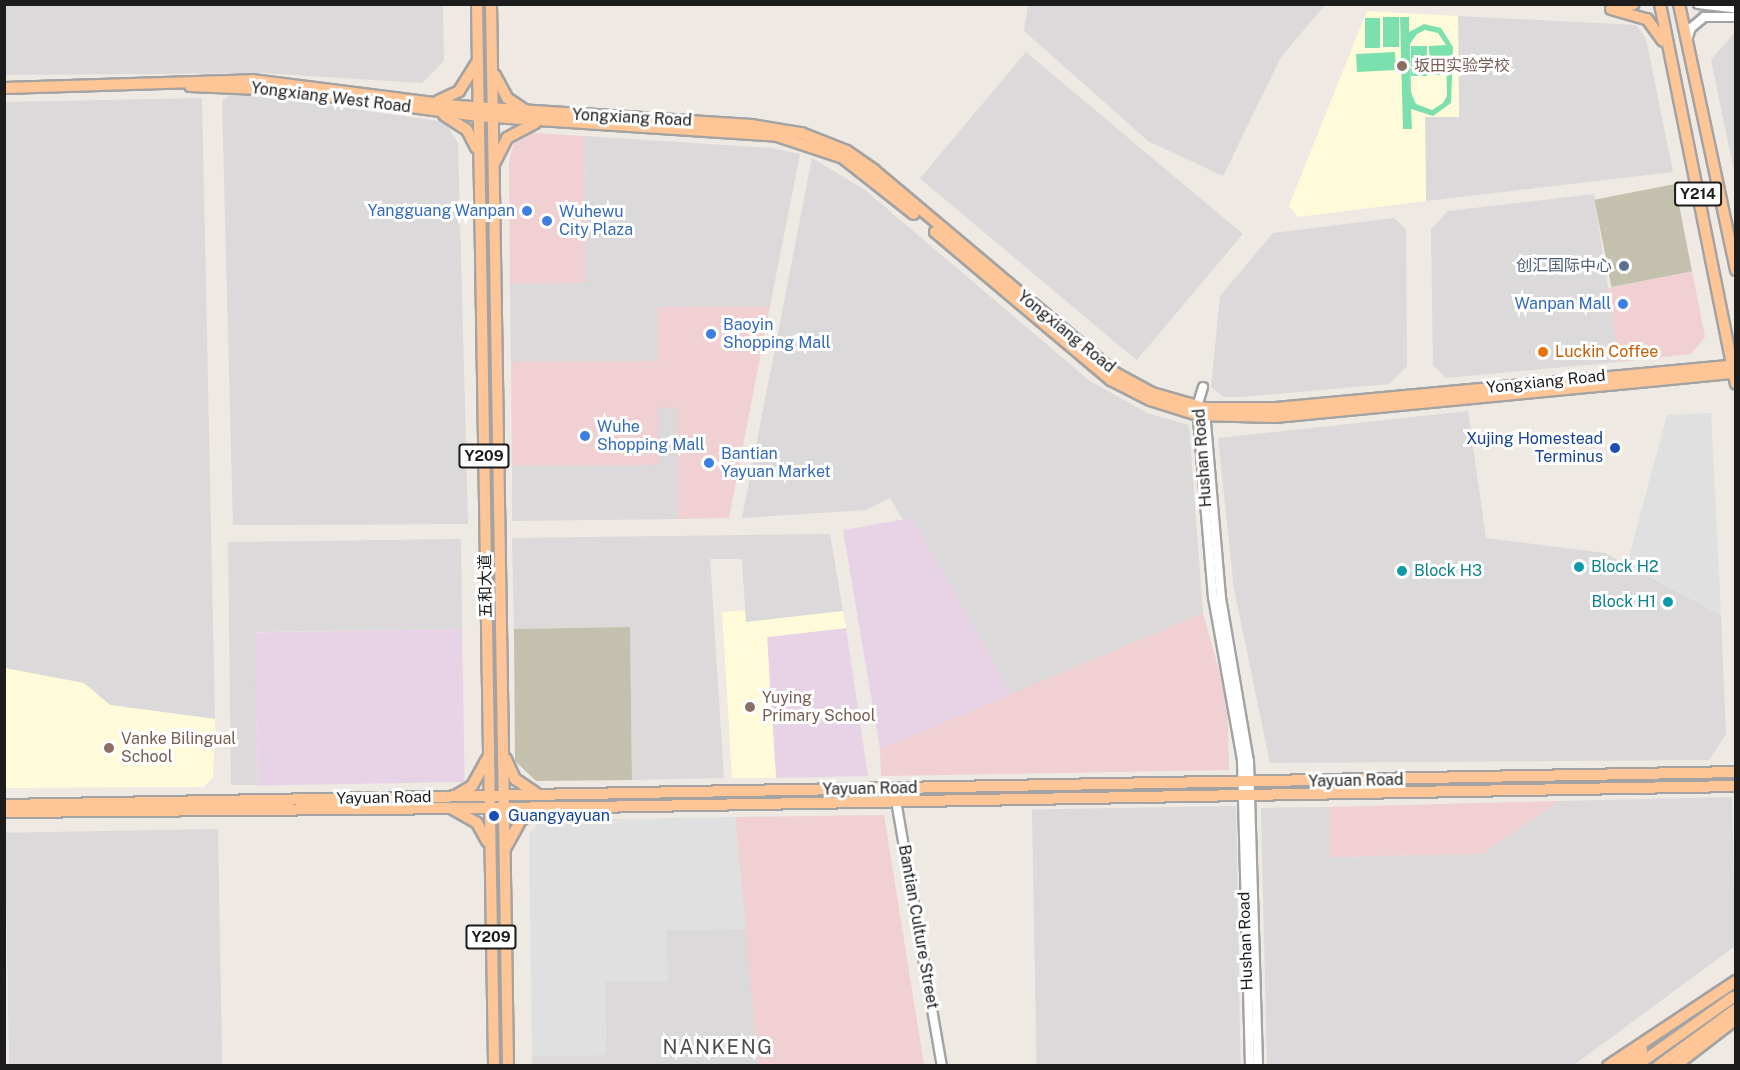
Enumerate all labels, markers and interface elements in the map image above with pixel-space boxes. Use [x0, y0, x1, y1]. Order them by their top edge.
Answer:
place label: 坂田实验学校 [1414, 56, 1510, 76]
marker: 坂田实验学校 [1395, 59, 1409, 73]
street label: Yongxiang West Road [250, 79, 412, 117]
street label: Yongxiang Road [572, 105, 692, 131]
road number: Y214 [1674, 182, 1722, 206]
place label: Yangguang Wanpan [367, 201, 515, 221]
place label: Wuhewu City Plaza [559, 202, 633, 240]
marker: Yangguang Wanpan [520, 204, 534, 218]
marker: Wuhewu City Plaza [540, 214, 554, 228]
place label: 创汇国际中心 [1516, 256, 1612, 276]
marker: 创汇国际中心 [1617, 259, 1631, 273]
street label: Yongxiang Road [1013, 287, 1119, 377]
place label: Wanpan Mall [1515, 294, 1611, 314]
marker: Wanpan Mall [1616, 297, 1630, 311]
place label: Baoyin Shopping Mall [723, 315, 831, 353]
marker: Baoyin Shopping Mall [704, 327, 718, 341]
place label: Luckin Coffee [1555, 342, 1658, 362]
marker: Luckin Coffee [1536, 345, 1550, 359]
street label: Yongxiang Road [1485, 366, 1607, 398]
street label: Hushan Road [1190, 408, 1216, 508]
place label: Wuhe Shopping Mall [597, 417, 705, 455]
marker: Wuhe Shopping Mall [578, 429, 592, 443]
place label: Xujing Homestead Terminus [1466, 429, 1603, 467]
marker: Xujing Homestead Terminus [1608, 441, 1622, 455]
road number: Y209 [457, 444, 511, 468]
place label: Bantian Yayuan Market [721, 444, 831, 482]
marker: Bantian Yayuan Market [702, 456, 716, 470]
street label: 五和大道 [476, 554, 496, 618]
place label: Block H2 [1591, 557, 1658, 577]
marker: Block H2 [1572, 560, 1586, 574]
place label: Block H3 [1414, 561, 1482, 581]
marker: Block H3 [1395, 564, 1409, 578]
place label: Block H1 [1592, 592, 1656, 612]
marker: Block H1 [1661, 595, 1675, 609]
place label: Yuying Primary School [762, 688, 876, 726]
marker: Yuying Primary School [743, 700, 757, 714]
place label: Vanke Bilingual School [121, 729, 236, 767]
marker: Vanke Bilingual School [102, 741, 116, 755]
street label: Yayuan Road [1308, 771, 1404, 791]
street label: Yayuan Road [822, 779, 918, 799]
street label: Yayuan Road [336, 788, 432, 808]
place label: Guangyayuan [508, 806, 610, 826]
marker: Guangyayuan [485, 807, 503, 825]
street label: Bantian Culture Street [894, 843, 942, 1011]
street label: Hushan Road [1235, 891, 1257, 991]
road number: Y209 [464, 925, 518, 949]
district label: NANKENG [663, 1035, 773, 1059]

